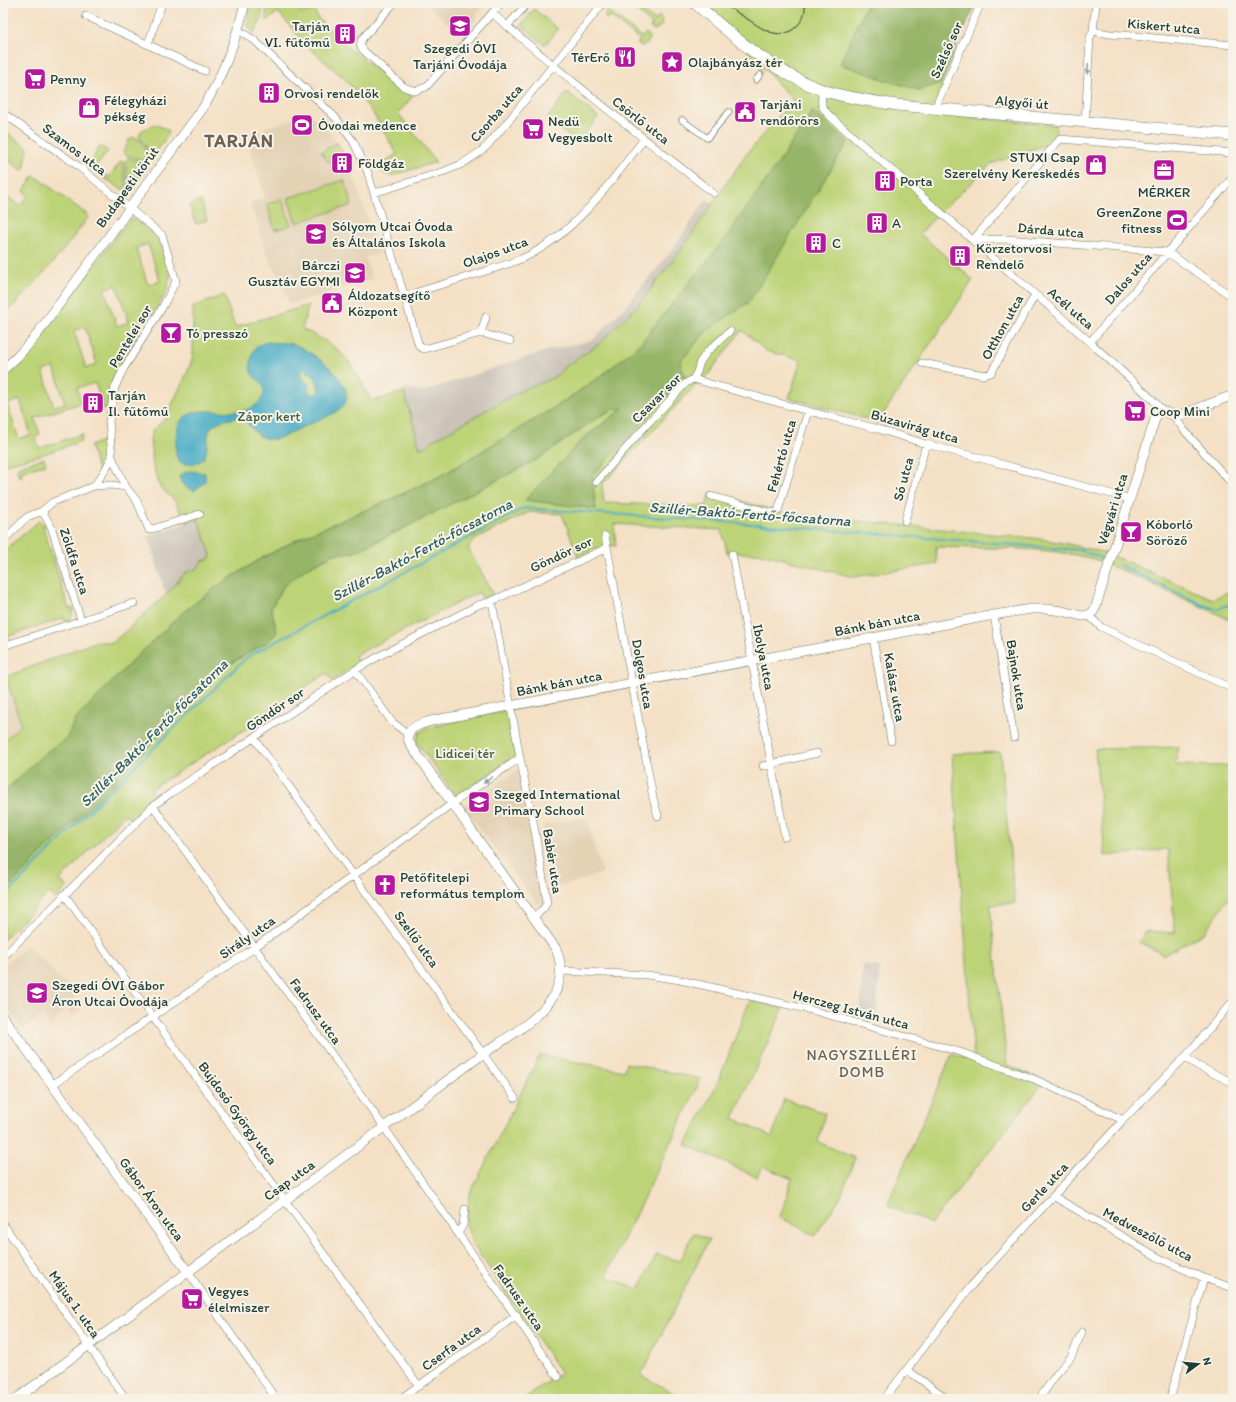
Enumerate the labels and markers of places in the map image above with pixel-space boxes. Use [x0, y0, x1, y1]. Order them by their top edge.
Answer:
school or university icon: Szegedi ÓVI Tarjáni Óvodája [447, 13, 473, 39]
place label: Tarján VI. fűtőmű [265, 18, 330, 51]
building icon: Tarján VI. fűtőmű [332, 21, 358, 47]
place label: Szegedi ÓVI Tarjáni Óvodája [413, 40, 508, 73]
restaurant icon: TérErő [612, 44, 638, 70]
place label: TérErő [571, 49, 610, 66]
place icon: Olajbányász tér [659, 49, 685, 75]
place label: Olajbányász tér [688, 54, 783, 71]
supermarket icon: Penny [22, 66, 48, 92]
place label: Penny [50, 71, 87, 88]
building icon: Orvosi rendelők [256, 80, 282, 106]
place label: Orvosi rendelők [284, 85, 379, 102]
place label: Félegyházi pékség [104, 92, 167, 125]
shop icon: Félegyházi pékség [76, 95, 102, 121]
place label: Tarjáni rendőrőrs [760, 96, 819, 129]
public building icon: Tarjáni rendőrőrs [732, 99, 758, 125]
sports icon: Óvodai medence [289, 112, 315, 138]
place label: Nedü Vegyesbolt [548, 113, 613, 146]
supermarket icon: Nedü Vegyesbolt [520, 116, 546, 142]
place label: Óvodai medence [318, 117, 417, 134]
place label: STUXI Csap Szerelvény Kereskedés [944, 149, 1080, 182]
building icon: Földgáz [329, 150, 355, 176]
shop icon: STUXI Csap Szerelvény Kereskedés [1083, 152, 1109, 178]
place label: Földgáz [358, 155, 405, 172]
office icon: MÉRKER [1151, 157, 1177, 183]
building icon: Porta [872, 168, 898, 194]
place label: Porta [900, 173, 933, 190]
place label: MÉRKER [1138, 184, 1190, 201]
place label: GreenZone fitness [1096, 204, 1162, 237]
sports icon: GreenZone fitness [1164, 207, 1190, 233]
building icon: A [864, 210, 890, 236]
place label: A [892, 215, 901, 232]
place label: Sólyom Utcai Óvoda és Általános Iskola [332, 218, 453, 251]
school or university icon: Sólyom Utcai Óvoda és Általános Iskola [303, 221, 329, 247]
building icon: C [803, 230, 829, 256]
place label: C [832, 235, 841, 252]
place label: Körzetorvosi Rendelő [976, 240, 1052, 273]
building icon: Körzetorvosi Rendelő [947, 243, 973, 269]
place label: Bárczi Gusztáv EGYMI [248, 257, 340, 290]
school or university icon: Bárczi Gusztáv EGYMI [342, 260, 368, 286]
place label: Áldozatsegítő Központ [348, 287, 431, 320]
public building icon: Áldozatsegítő Központ [319, 290, 345, 316]
bar icon: Tó presszó [158, 320, 184, 346]
place label: Tó presszó [186, 325, 248, 342]
place label: Tarján II. fűtőmű [108, 387, 169, 420]
building icon: Tarján II. fűtőmű [80, 390, 106, 416]
supermarket icon: Coop Mini [1122, 398, 1148, 424]
place label: Coop Mini [1150, 403, 1210, 420]
place label: Kóborló Söröző [1146, 516, 1193, 549]
bar icon: Kóborló Söröző [1118, 519, 1144, 545]
place label: Szeged International Primary School [494, 786, 621, 819]
school or university icon: Szeged International Primary School [466, 789, 492, 815]
place label: Petőfitelepi református templom [400, 869, 525, 902]
church icon: Petőfitelepi református templom [372, 872, 398, 898]
place label: Szegedi ÓVI Gábor Áron Utcai Óvodája [52, 977, 168, 1010]
school or university icon: Szegedi ÓVI Gábor Áron Utcai Óvodája [24, 980, 50, 1006]
place label: Vegyes élelmiszer [208, 1283, 270, 1316]
supermarket icon: Vegyes élelmiszer [179, 1286, 205, 1312]

